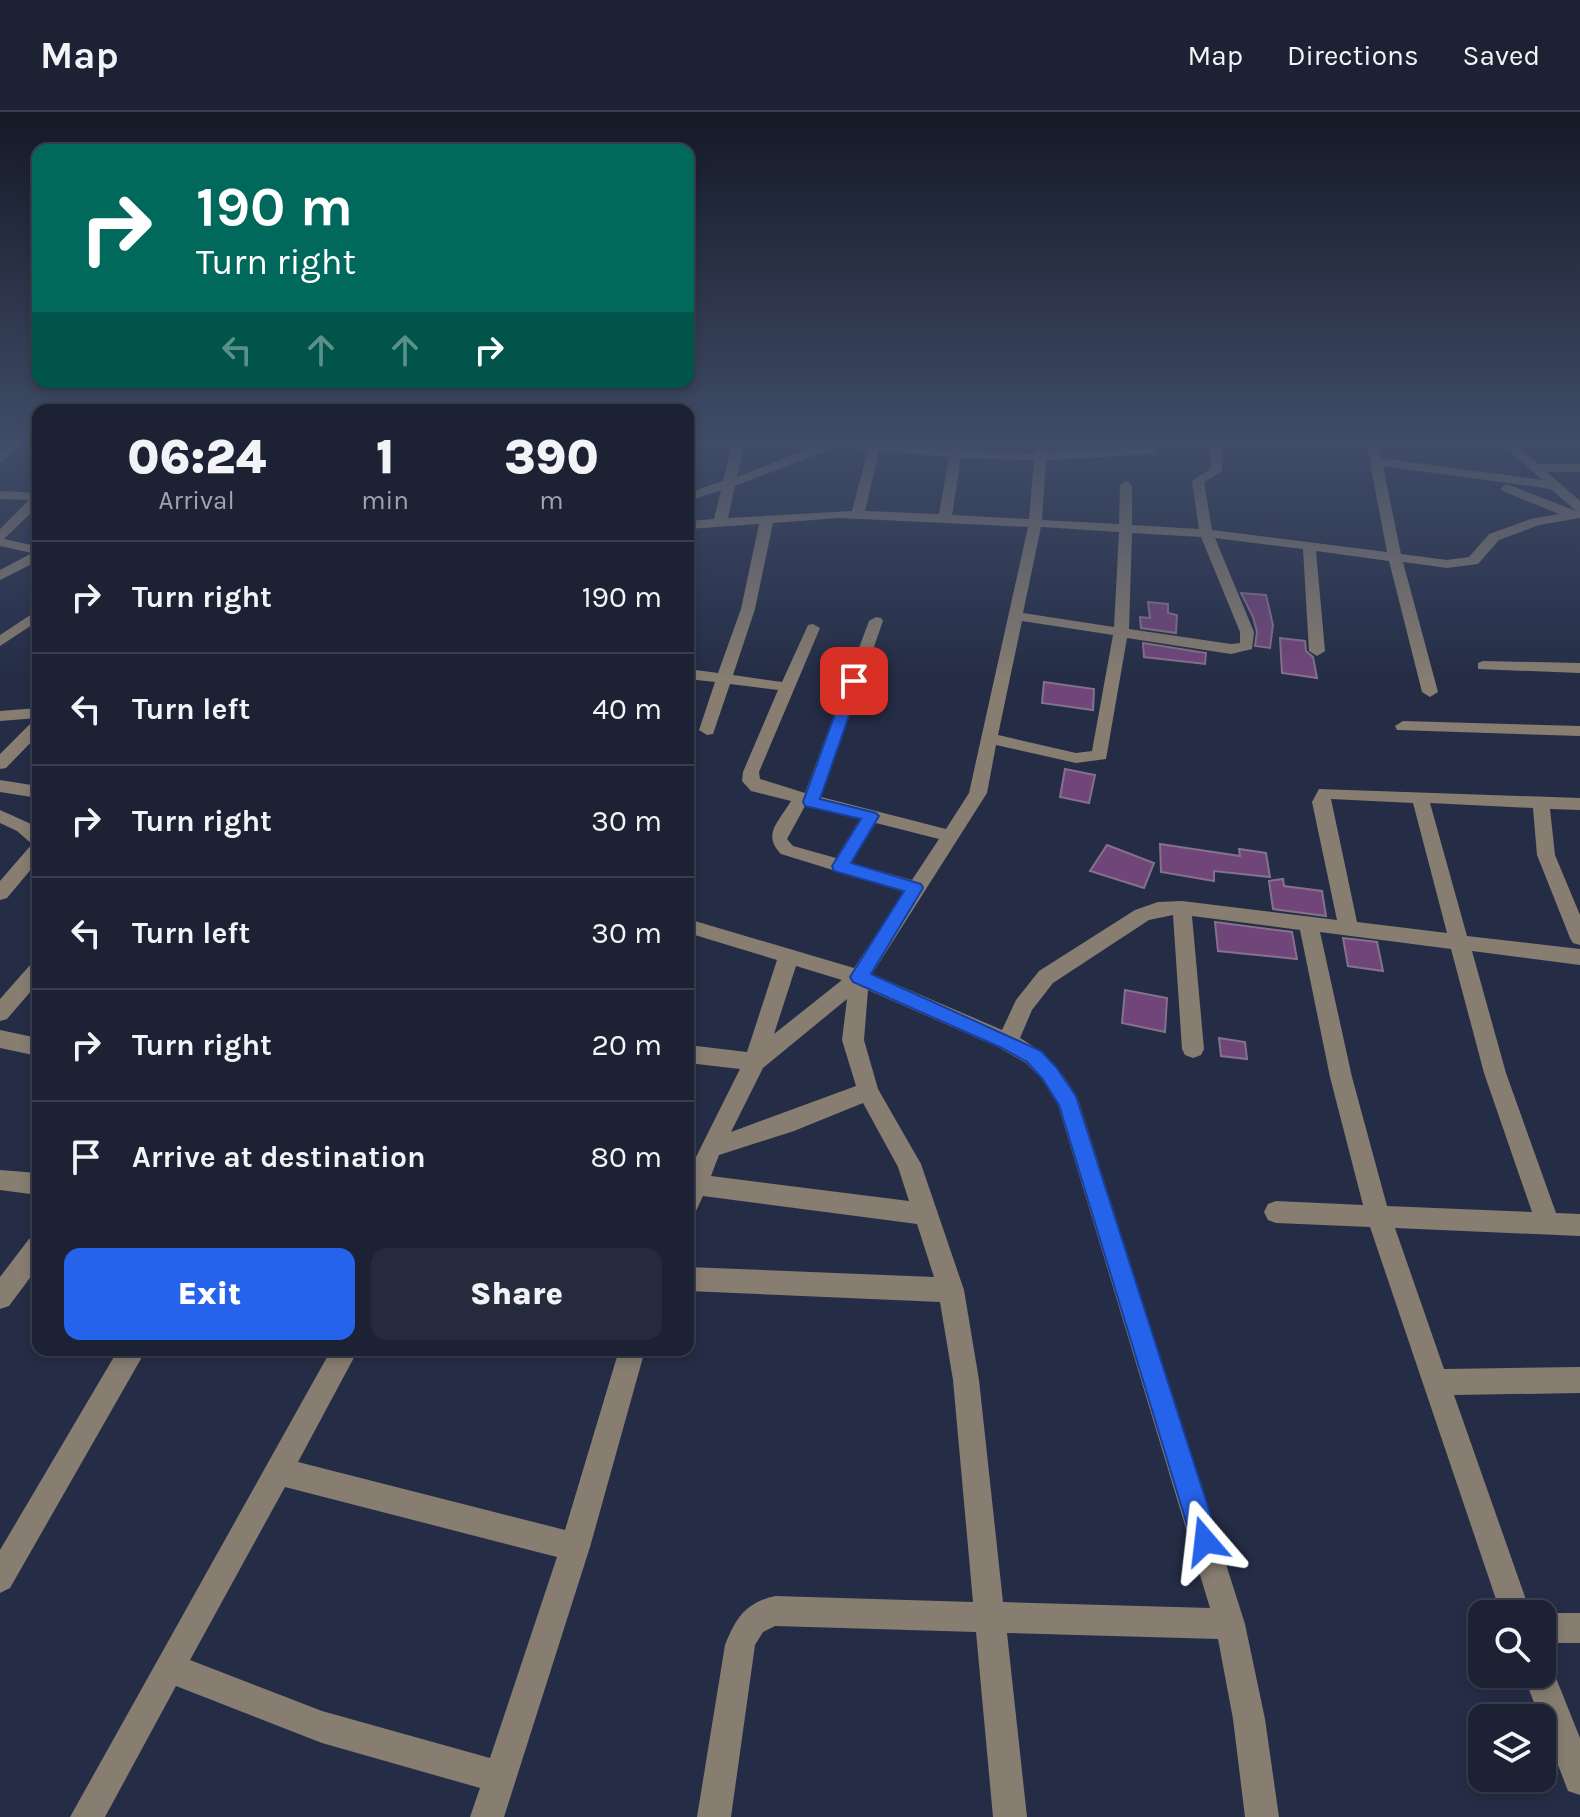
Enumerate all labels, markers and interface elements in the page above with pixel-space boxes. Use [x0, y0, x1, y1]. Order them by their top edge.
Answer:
text: Map [40, 33, 119, 78]
text: Map [1188, 39, 1243, 72]
text: Directions [1287, 39, 1419, 72]
text: Saved [1463, 39, 1540, 72]
text: 190 m [196, 174, 353, 239]
icon: right [64, 176, 168, 280]
text: Turn right [196, 241, 356, 283]
icon: left [215, 328, 259, 372]
icon: ahead [299, 328, 343, 372]
icon: ahead [383, 328, 427, 372]
icon: right [467, 328, 511, 372]
text: 06:24 [127, 429, 266, 485]
text: 1 [376, 429, 394, 485]
text: 390 [504, 429, 599, 485]
text: Arrival [159, 485, 235, 516]
text: min [361, 485, 409, 516]
text: m [539, 485, 564, 516]
icon: right [64, 575, 108, 619]
text: Turn right [132, 579, 272, 615]
text: 190 m [582, 579, 662, 615]
pin [820, 647, 888, 715]
icon: arrive [832, 659, 876, 703]
icon: left [64, 687, 108, 731]
text: Turn left [132, 691, 250, 727]
text: 40 m [592, 691, 662, 727]
icon: right [64, 799, 108, 843]
text: Turn right [132, 803, 272, 839]
text: 30 m [591, 803, 662, 839]
icon: left [64, 911, 108, 955]
text: Turn left [132, 915, 250, 951]
text: 30 m [591, 915, 662, 951]
icon: right [64, 1023, 108, 1067]
text: Turn right [132, 1027, 272, 1063]
text: 20 m [592, 1027, 662, 1063]
icon: arrive [64, 1135, 108, 1179]
text: Arrive at destination [132, 1139, 426, 1175]
text: 80 m [591, 1139, 662, 1175]
button: Exit [64, 1248, 355, 1340]
button: Share [371, 1248, 662, 1340]
position arrow [1163, 1499, 1247, 1583]
map controls [1468, 1600, 1556, 1792]
button: search [1468, 1600, 1556, 1688]
button: layers [1468, 1704, 1556, 1792]

